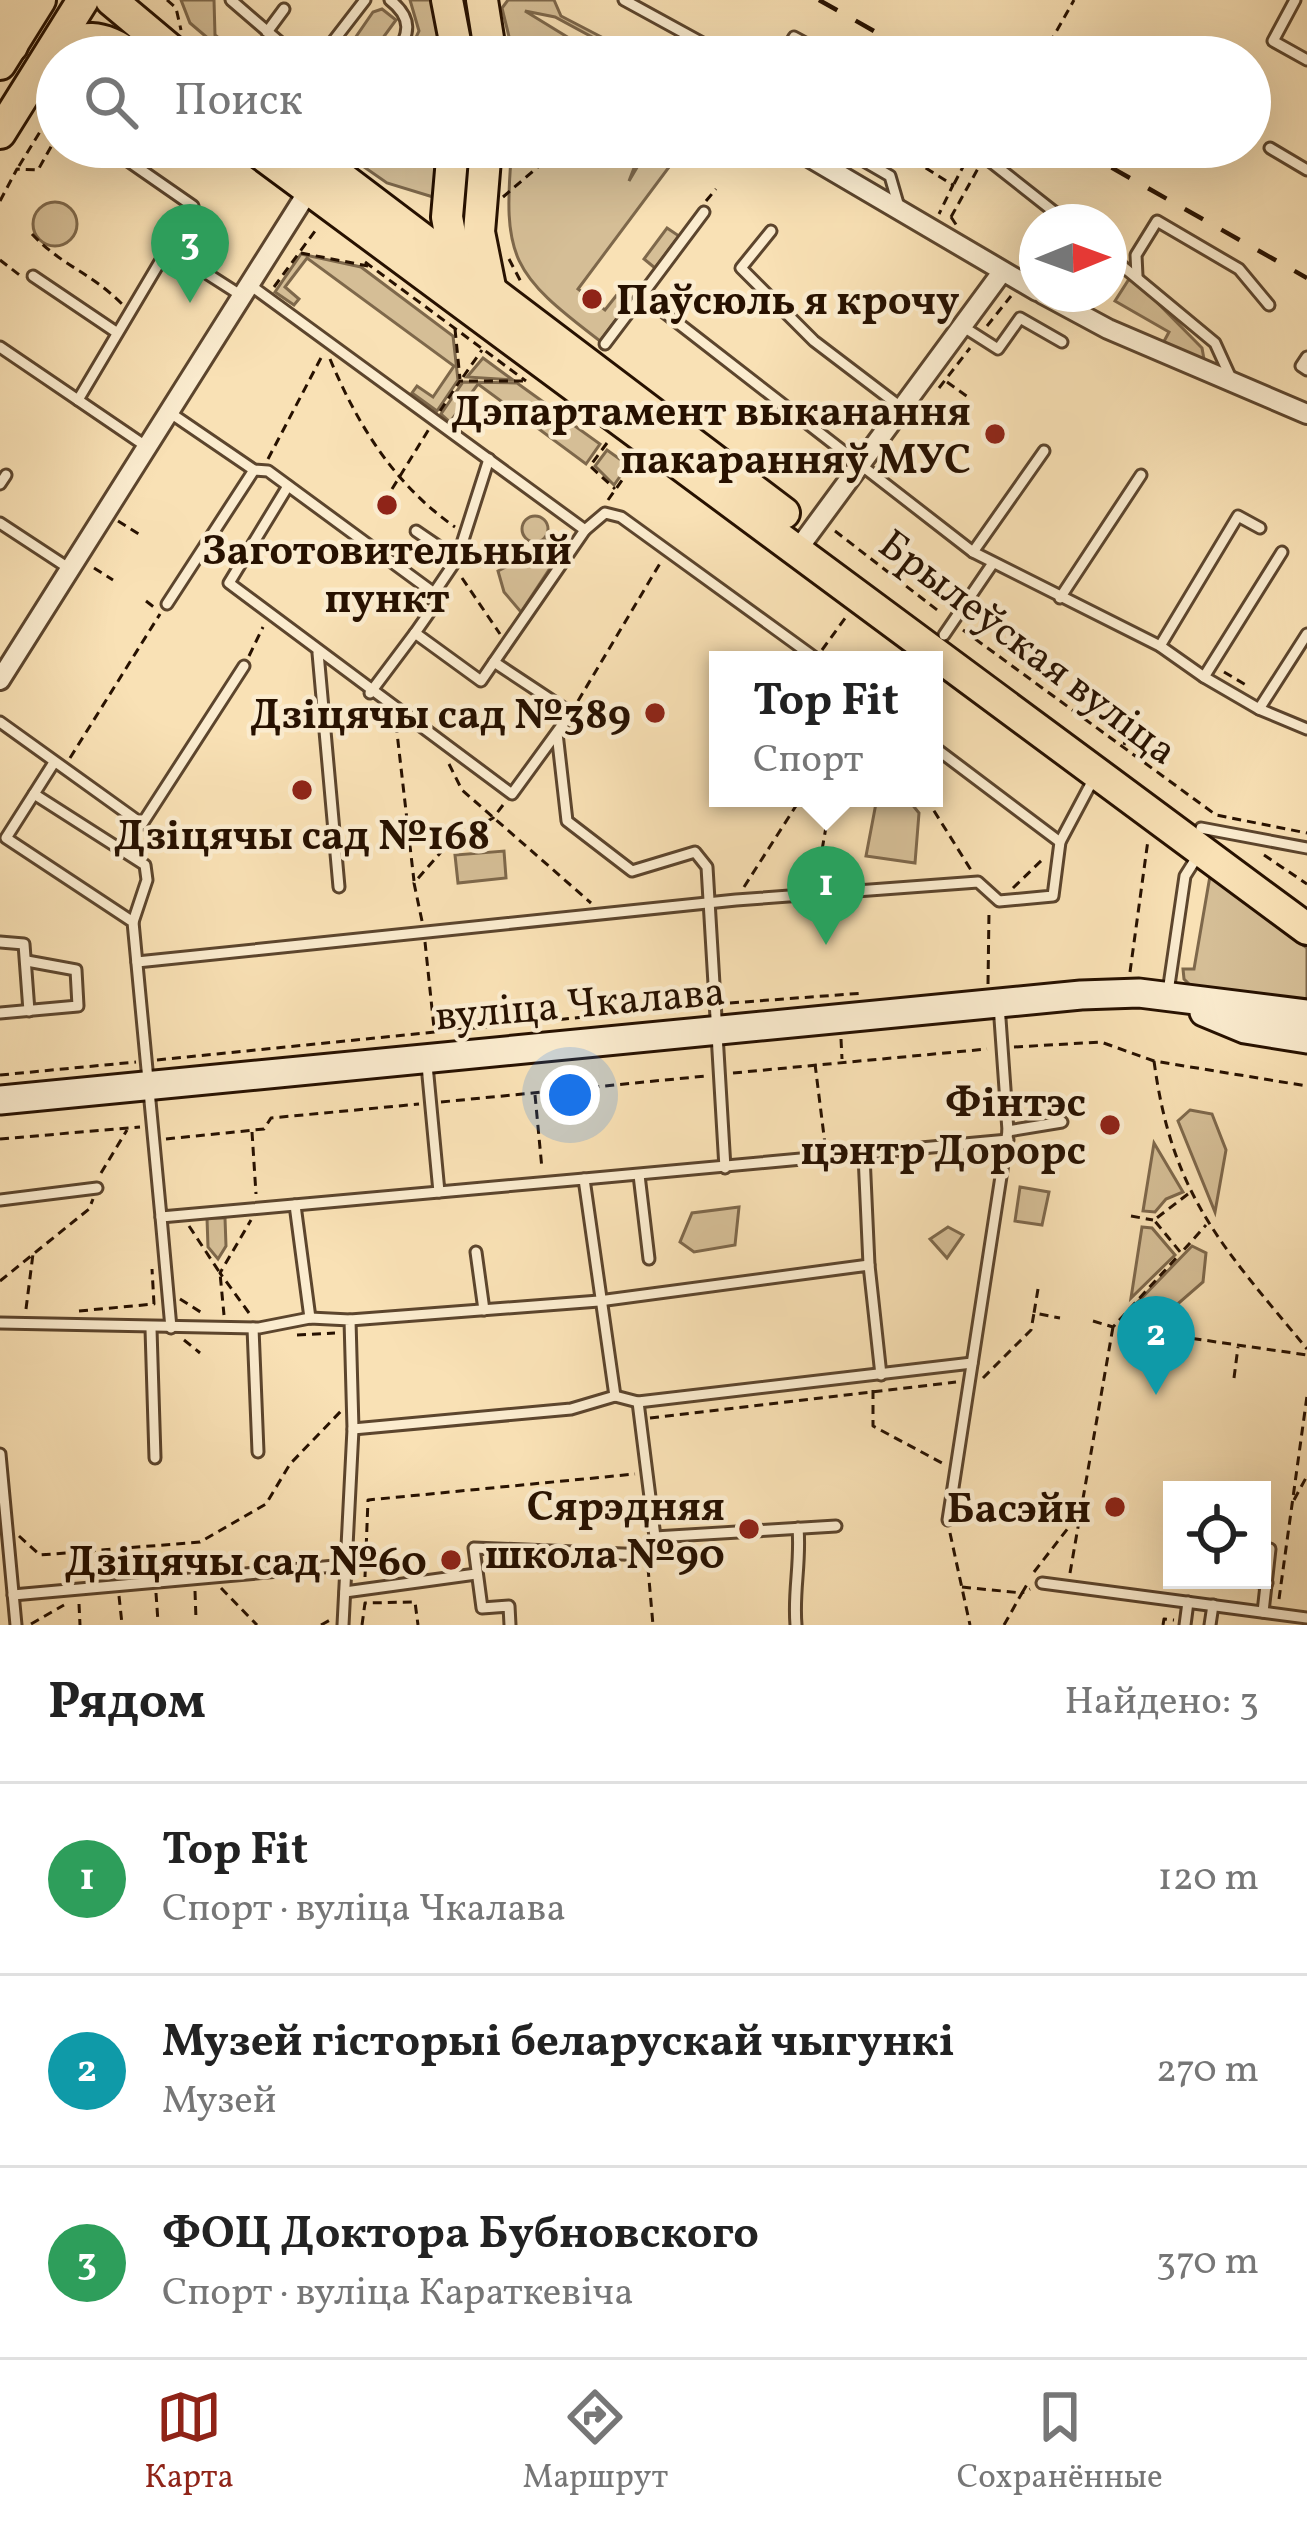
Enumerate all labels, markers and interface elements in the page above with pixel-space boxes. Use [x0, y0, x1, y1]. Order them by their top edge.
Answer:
search box [36, 36, 1271, 168]
icon: search [78, 69, 144, 135]
text: Поиск [174, 71, 303, 134]
pin: 3 [151, 204, 229, 303]
north arrow [1019, 204, 1127, 312]
place label: Паўсюль я крочу [616, 274, 960, 333]
marker: Паўсюль я крочу [579, 286, 605, 312]
place label: Дэпартамент выканання пакаранняў МУС [451, 385, 971, 492]
marker: Дэпартамент выканання пакаранняў МУС [982, 421, 1008, 447]
marker: Заготовительный пункт [374, 492, 400, 518]
street label: Брылеўская вуліца [865, 518, 1188, 782]
place label: Заготовительный пункт [202, 524, 572, 631]
popup [709, 651, 943, 807]
text: Top Fit [753, 671, 899, 734]
place label: Дзіцячы сад №389 [250, 688, 631, 747]
marker: Дзіцячы сад №389 [642, 700, 668, 726]
text: Спорт [753, 734, 864, 788]
marker: Дзіцячы сад №168 [289, 777, 315, 803]
place label: Дзіцячы сад №168 [114, 809, 490, 868]
pin: 1 [787, 846, 865, 945]
street label: вуліца Чкалава [433, 964, 728, 1049]
your location [540, 1065, 600, 1125]
place label: Фінтэс цэнтр Дорорс [801, 1076, 1086, 1183]
marker: Фінтэс цэнтр Дорорс [1097, 1112, 1123, 1138]
pin: 2 [1117, 1296, 1195, 1395]
place label: Сярэдняя школа №90 [485, 1480, 725, 1587]
map controls [1163, 1481, 1271, 1589]
button: locate [1163, 1481, 1271, 1589]
place label: Басэйн [947, 1482, 1091, 1541]
marker: Басэйн [1102, 1494, 1128, 1520]
marker: Сярэдняя школа №90 [736, 1516, 762, 1542]
place label: Дзіцячы сад №60 [65, 1535, 427, 1594]
marker: Дзіцячы сад №60 [438, 1547, 464, 1573]
text: Рядом [48, 1668, 206, 1739]
text: Найдено: 3 [1064, 1676, 1259, 1730]
text: Top Fit [162, 1820, 308, 1883]
text: 1 [79, 1852, 95, 1906]
text: 120 m [1158, 1852, 1259, 1906]
text: Спорт · вуліца Чкалава [162, 1883, 566, 1937]
text: Музей гісторыі беларускай чыгункі [162, 2012, 955, 2075]
text: 2 [77, 2044, 97, 2098]
text: 270 m [1156, 2044, 1259, 2098]
text: Музей [162, 2075, 277, 2129]
text: ФОЦ Доктора Бубновского [162, 2204, 759, 2267]
text: 3 [77, 2236, 97, 2290]
text: 370 m [1156, 2236, 1259, 2290]
text: Спорт · вуліца Караткевіча [162, 2267, 634, 2321]
tab: Карта [144, 2384, 234, 2502]
tab: Маршрут [523, 2384, 668, 2502]
tab: Сохранённые [957, 2384, 1163, 2502]

